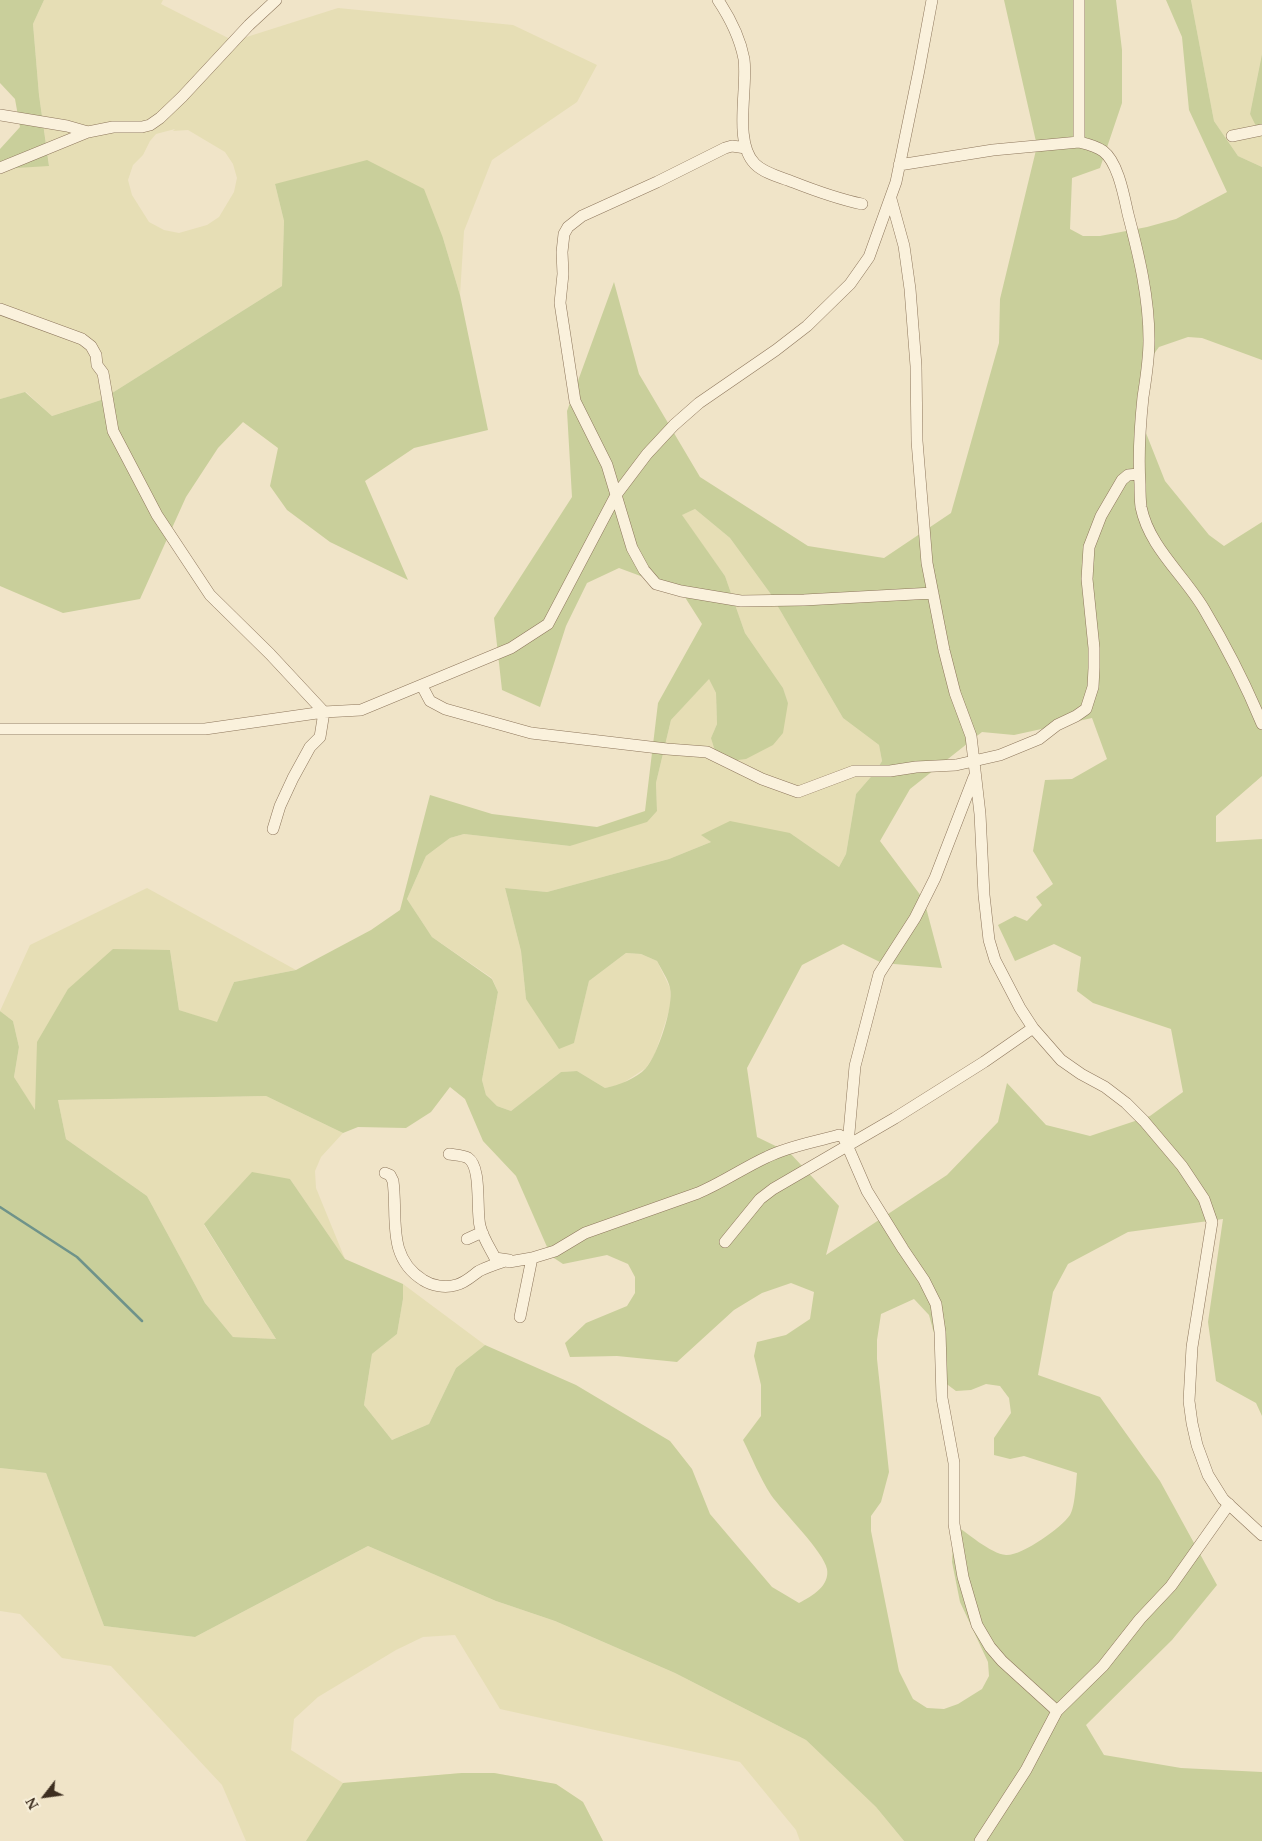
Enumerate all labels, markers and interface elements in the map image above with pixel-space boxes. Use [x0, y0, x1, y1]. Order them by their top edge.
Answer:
north arrow [20, 1771, 70, 1821]
text: N [21, 1794, 43, 1813]

